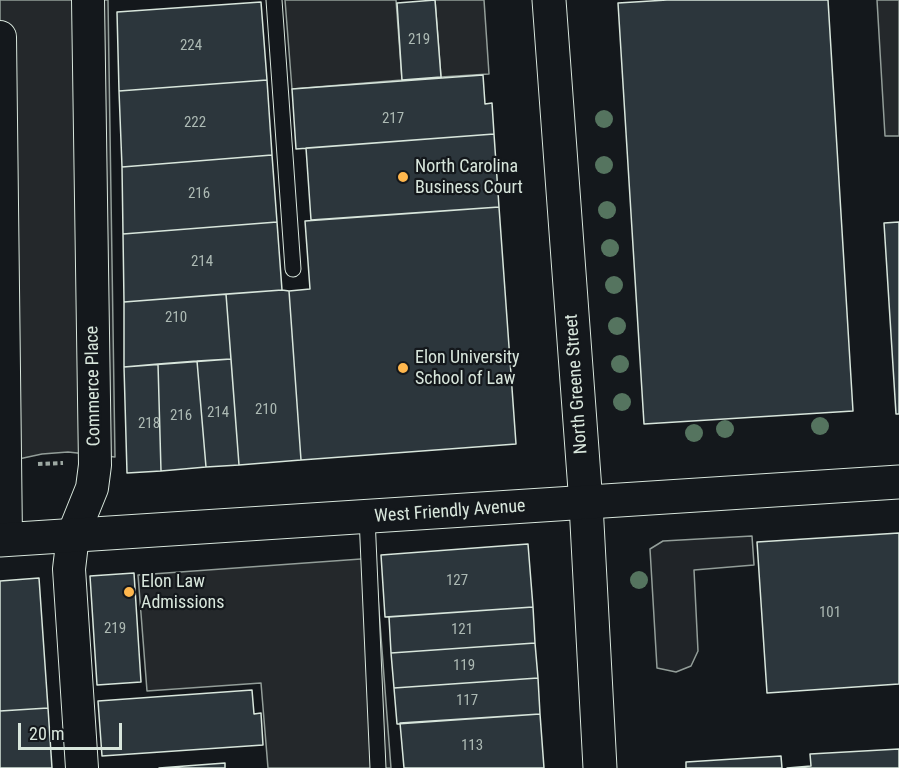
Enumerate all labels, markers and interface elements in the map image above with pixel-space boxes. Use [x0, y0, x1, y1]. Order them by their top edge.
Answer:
house number: 219 [408, 31, 430, 49]
house number: 224 [180, 37, 202, 55]
house number: 217 [382, 110, 404, 128]
house number: 222 [184, 114, 206, 132]
place label: North Carolina Business Court [415, 156, 523, 198]
marker: North Carolina Business Court [396, 170, 410, 184]
house number: 216 [188, 185, 210, 203]
house number: 214 [191, 253, 213, 271]
house number: 210 [165, 309, 187, 327]
street label: North Greene Street [561, 313, 593, 455]
street label: Commerce Place [82, 326, 106, 446]
place label: Elon University School of Law [415, 347, 520, 389]
marker: Elon University School of Law [396, 361, 410, 375]
house number: 210 [255, 401, 277, 419]
house number: 214 [207, 404, 229, 422]
house number: 216 [170, 407, 192, 425]
house number: 218 [138, 415, 160, 433]
street label: West Friendly Avenue [374, 496, 526, 528]
place label: Elon Law Admissions [141, 571, 225, 614]
house number: 127 [446, 572, 468, 590]
marker: Elon Law Admissions [122, 585, 136, 599]
house number: 101 [819, 604, 841, 622]
house number: 219 [104, 620, 126, 638]
house number: 121 [451, 621, 473, 639]
house number: 119 [453, 657, 475, 675]
house number: 117 [456, 692, 478, 710]
scale bar [21, 711, 124, 749]
text: 20 m [29, 723, 64, 744]
house number: 113 [461, 737, 483, 755]

